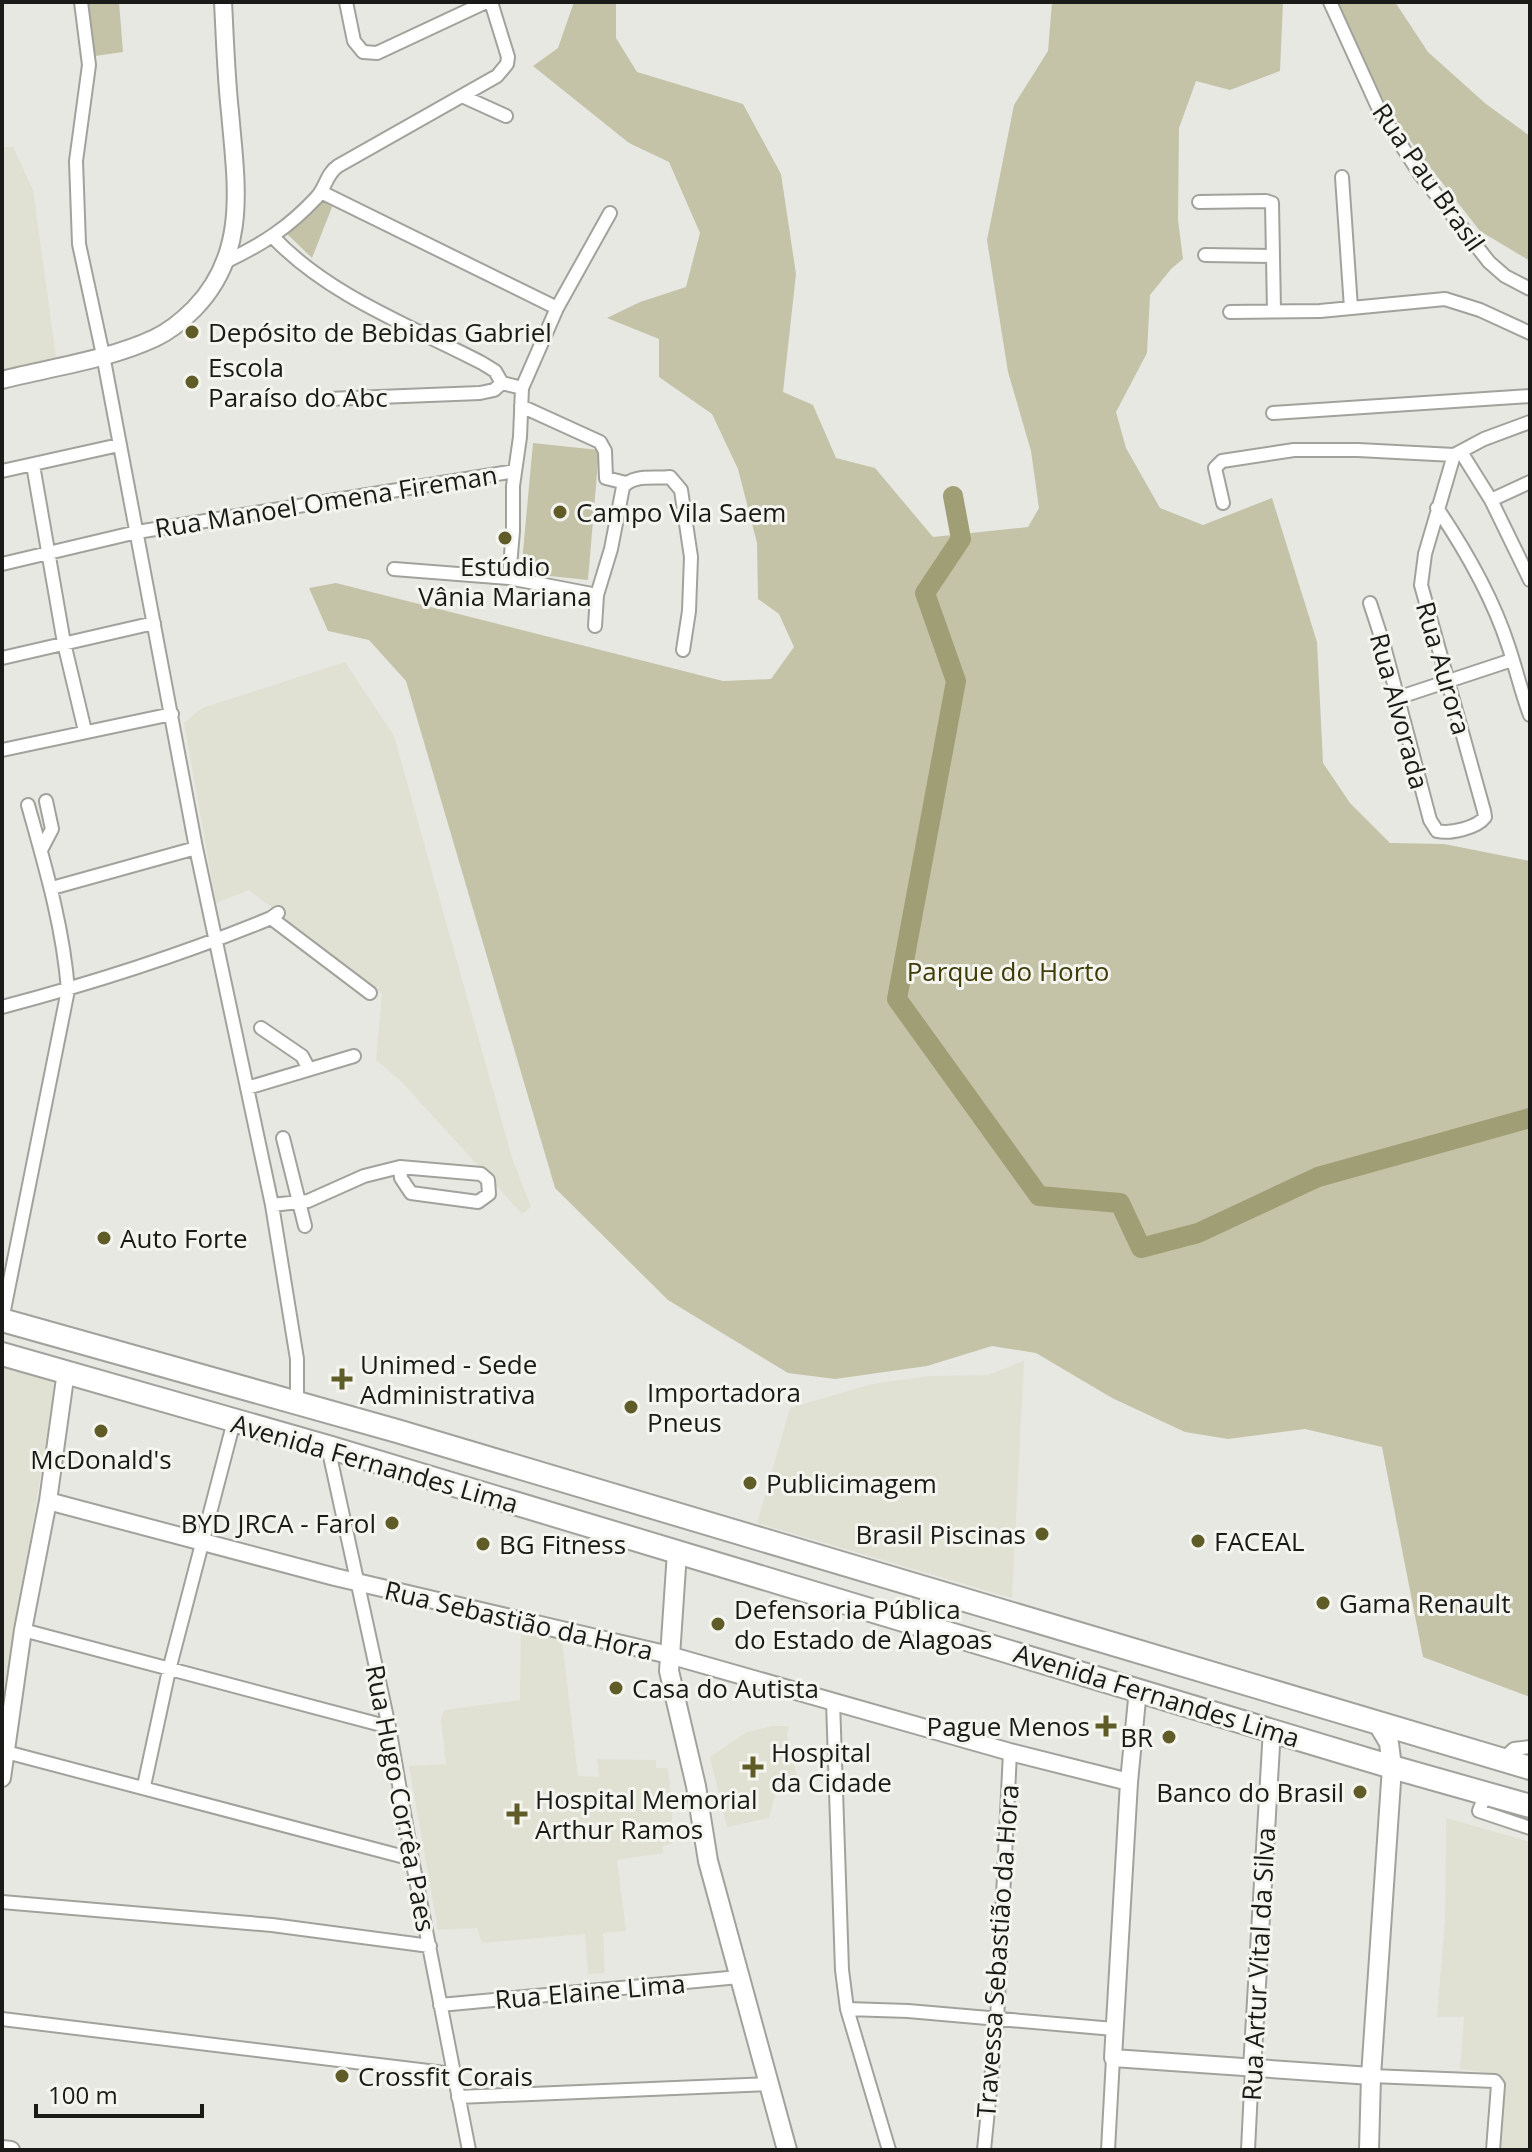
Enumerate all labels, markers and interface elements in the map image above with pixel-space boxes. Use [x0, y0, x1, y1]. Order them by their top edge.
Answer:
street label: Rua Pau Brasil [1365, 96, 1493, 258]
place label: Depósito de Bebidas Gabriel [208, 314, 552, 350]
marker: Depósito de Bebidas Gabriel [183, 323, 201, 341]
place label: Escola Paraíso do Abc [208, 349, 388, 415]
marker: Escola Paraíso do Abc [183, 373, 201, 391]
street label: Rua Manoel Omena Fireman [152, 456, 500, 546]
place label: Campo Vila Saem [576, 494, 786, 530]
marker: Campo Vila Saem [551, 503, 569, 521]
marker: Estúdio Vânia Mariana [496, 529, 514, 547]
place label: Estúdio Vânia Mariana [418, 548, 592, 614]
street label: Rua Aurora [1408, 597, 1480, 739]
street label: Rua Alvorada [1362, 629, 1438, 793]
park label: Parque do Horto [907, 953, 1109, 989]
place label: Auto Forte [120, 1220, 248, 1256]
marker: Auto Forte [95, 1229, 113, 1247]
place label: Unimed - Sede Administrativa [360, 1346, 537, 1412]
marker: Unimed - Sede Administrativa [331, 1368, 353, 1390]
place label: Importadora Pneus [647, 1374, 801, 1440]
marker: Importadora Pneus [622, 1398, 640, 1416]
street label: Avenida Fernandes Lima [227, 1405, 523, 1521]
marker: McDonald's [92, 1422, 110, 1440]
place label: McDonald's [30, 1441, 172, 1477]
place label: Publicimagem [766, 1465, 937, 1501]
marker: Publicimagem [741, 1474, 759, 1492]
place label: BYD JRCA - Farol [181, 1505, 376, 1541]
marker: BYD JRCA - Farol [383, 1514, 401, 1532]
place label: Brasil Piscinas [855, 1516, 1026, 1552]
place label: FACEAL [1214, 1523, 1305, 1559]
marker: Brasil Piscinas [1033, 1525, 1051, 1543]
place label: BG Fitness [499, 1526, 626, 1562]
marker: FACEAL [1189, 1532, 1207, 1550]
marker: BG Fitness [474, 1535, 492, 1553]
street label: Rua Sebastião da Hora [381, 1572, 657, 1668]
place label: Gama Renault [1339, 1585, 1510, 1621]
place label: Defensoria Pública do Estado de Alagoas [734, 1591, 992, 1657]
marker: Gama Renault [1314, 1594, 1332, 1612]
marker: Defensoria Pública do Estado de Alagoas [709, 1615, 727, 1633]
street label: Avenida Fernandes Lima [1010, 1634, 1304, 1756]
street label: Rua Hugo Corrêa Paes [357, 1662, 445, 1934]
place label: Casa do Autista [632, 1670, 819, 1706]
marker: Casa do Autista [607, 1679, 625, 1697]
place label: Pague Menos [927, 1708, 1090, 1744]
marker: Pague Menos [1097, 1717, 1115, 1735]
place label: BR [1120, 1719, 1153, 1755]
marker: BR [1160, 1728, 1178, 1746]
place label: Hospital da Cidade [771, 1734, 892, 1800]
marker: Hospital da Cidade [742, 1756, 764, 1778]
place label: Banco do Brasil [1156, 1774, 1344, 1810]
place label: Hospital Memorial Arthur Ramos [535, 1781, 758, 1847]
street label: Travessa Sebastião da Hora [967, 1783, 1027, 2119]
marker: Banco do Brasil [1351, 1783, 1369, 1801]
marker: Hospital Memorial Arthur Ramos [506, 1803, 528, 1825]
street label: Rua Artur Vital da Silva [1233, 1826, 1283, 2102]
street label: Rua Elaine Lima [493, 1965, 687, 2017]
place label: Crossfit Corais [358, 2058, 533, 2094]
marker: Crossfit Corais [333, 2067, 351, 2085]
scale bar [36, 2068, 202, 2118]
text: 100 m [48, 2078, 118, 2111]

